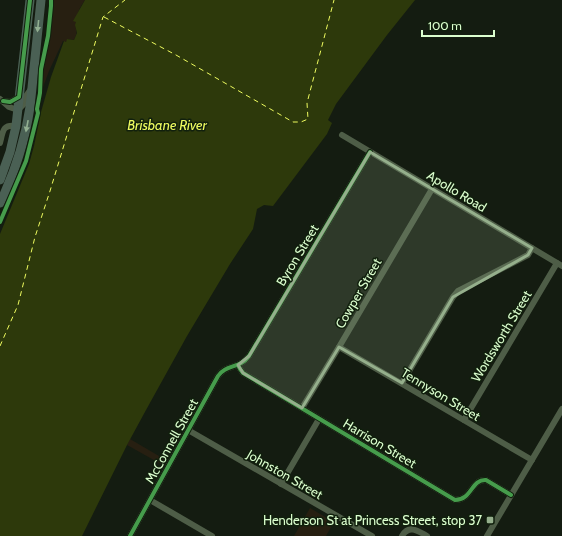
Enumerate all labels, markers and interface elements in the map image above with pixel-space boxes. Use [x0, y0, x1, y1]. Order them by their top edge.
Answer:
scale bar [422, 12, 494, 38]
text: 100 m [428, 18, 462, 33]
one-way arrow [35, 20, 41, 32]
water label: Brisbane River [127, 116, 207, 134]
one-way arrow [23, 119, 29, 132]
street label: Apollo Road [424, 167, 490, 215]
street label: Byron Street [272, 221, 322, 289]
street label: Cowper Street [331, 254, 385, 331]
street label: Wordsworth Street [467, 287, 535, 385]
street label: Tennyson Street [398, 364, 484, 424]
street label: McConnell Street [141, 395, 201, 486]
street label: Harrison Street [341, 415, 420, 471]
street label: Johnston Street [243, 445, 326, 503]
place label: Henderson St at Princess Street, stop 37 [263, 512, 482, 528]
marker: Henderson St at Princess Street, stop 37 [485, 515, 495, 525]

